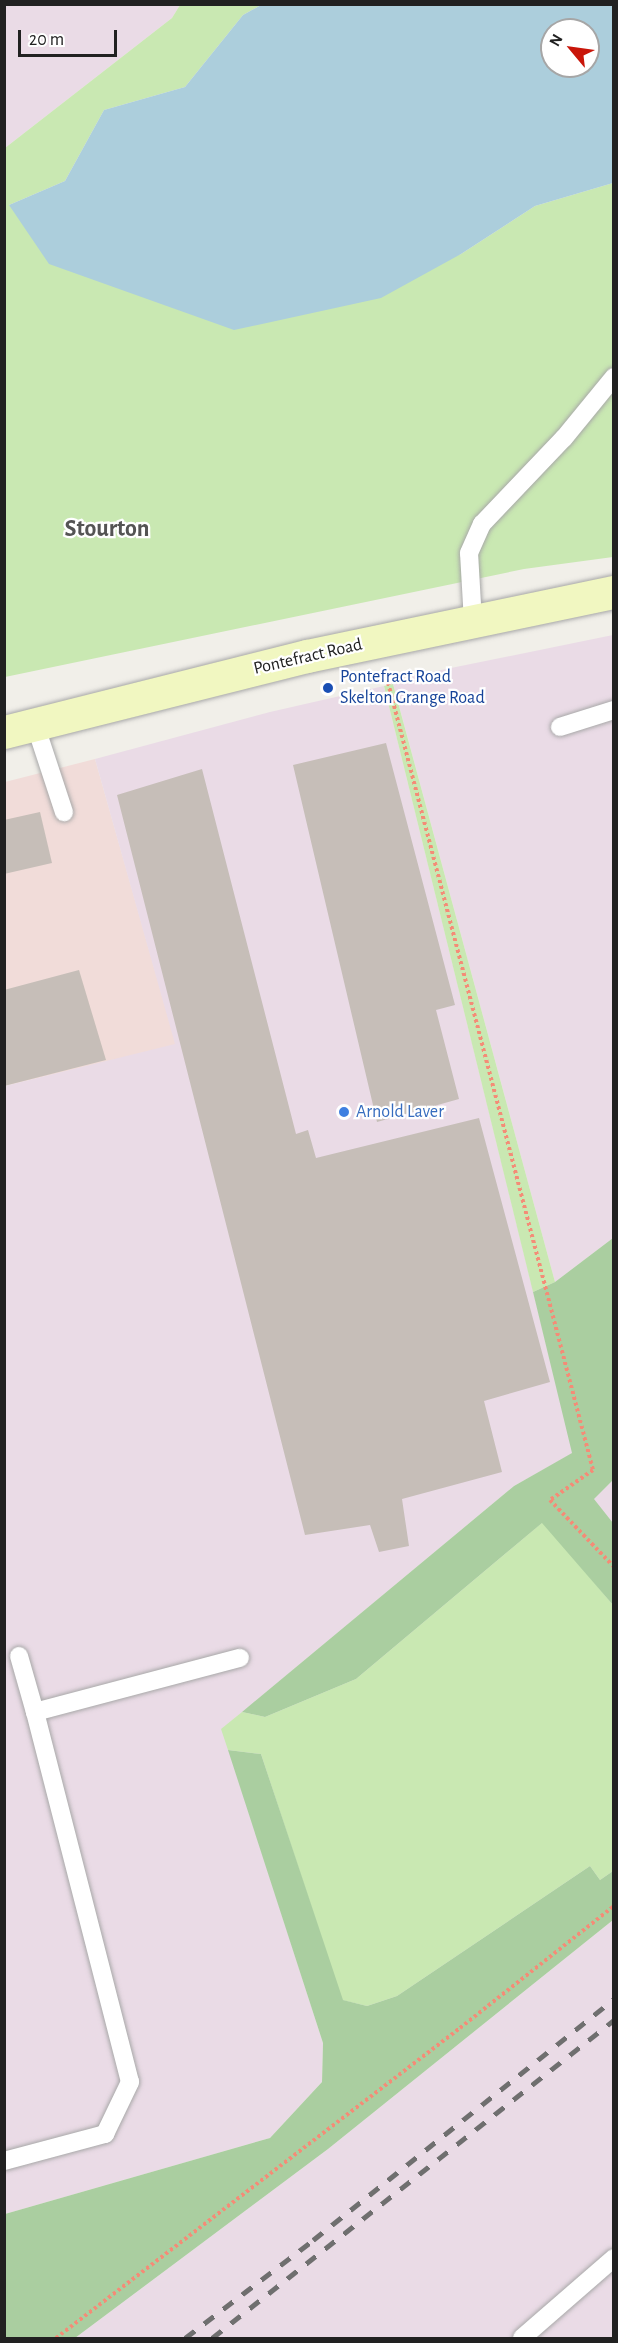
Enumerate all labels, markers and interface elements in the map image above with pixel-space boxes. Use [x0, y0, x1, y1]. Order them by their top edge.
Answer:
scale bar [21, 18, 120, 56]
north arrow [540, 18, 600, 78]
text: 20 m [29, 31, 64, 49]
text: N [546, 31, 566, 49]
district label: Stourton [65, 516, 149, 544]
street label: Pontefract Road [251, 634, 365, 680]
place label: Pontefract Road Skelton Grange Road [340, 667, 485, 710]
marker: Pontefract Road Skelton Grange Road [321, 681, 335, 695]
place label: Arnold Laver [356, 1101, 444, 1123]
marker: Arnold Laver [337, 1105, 351, 1119]

